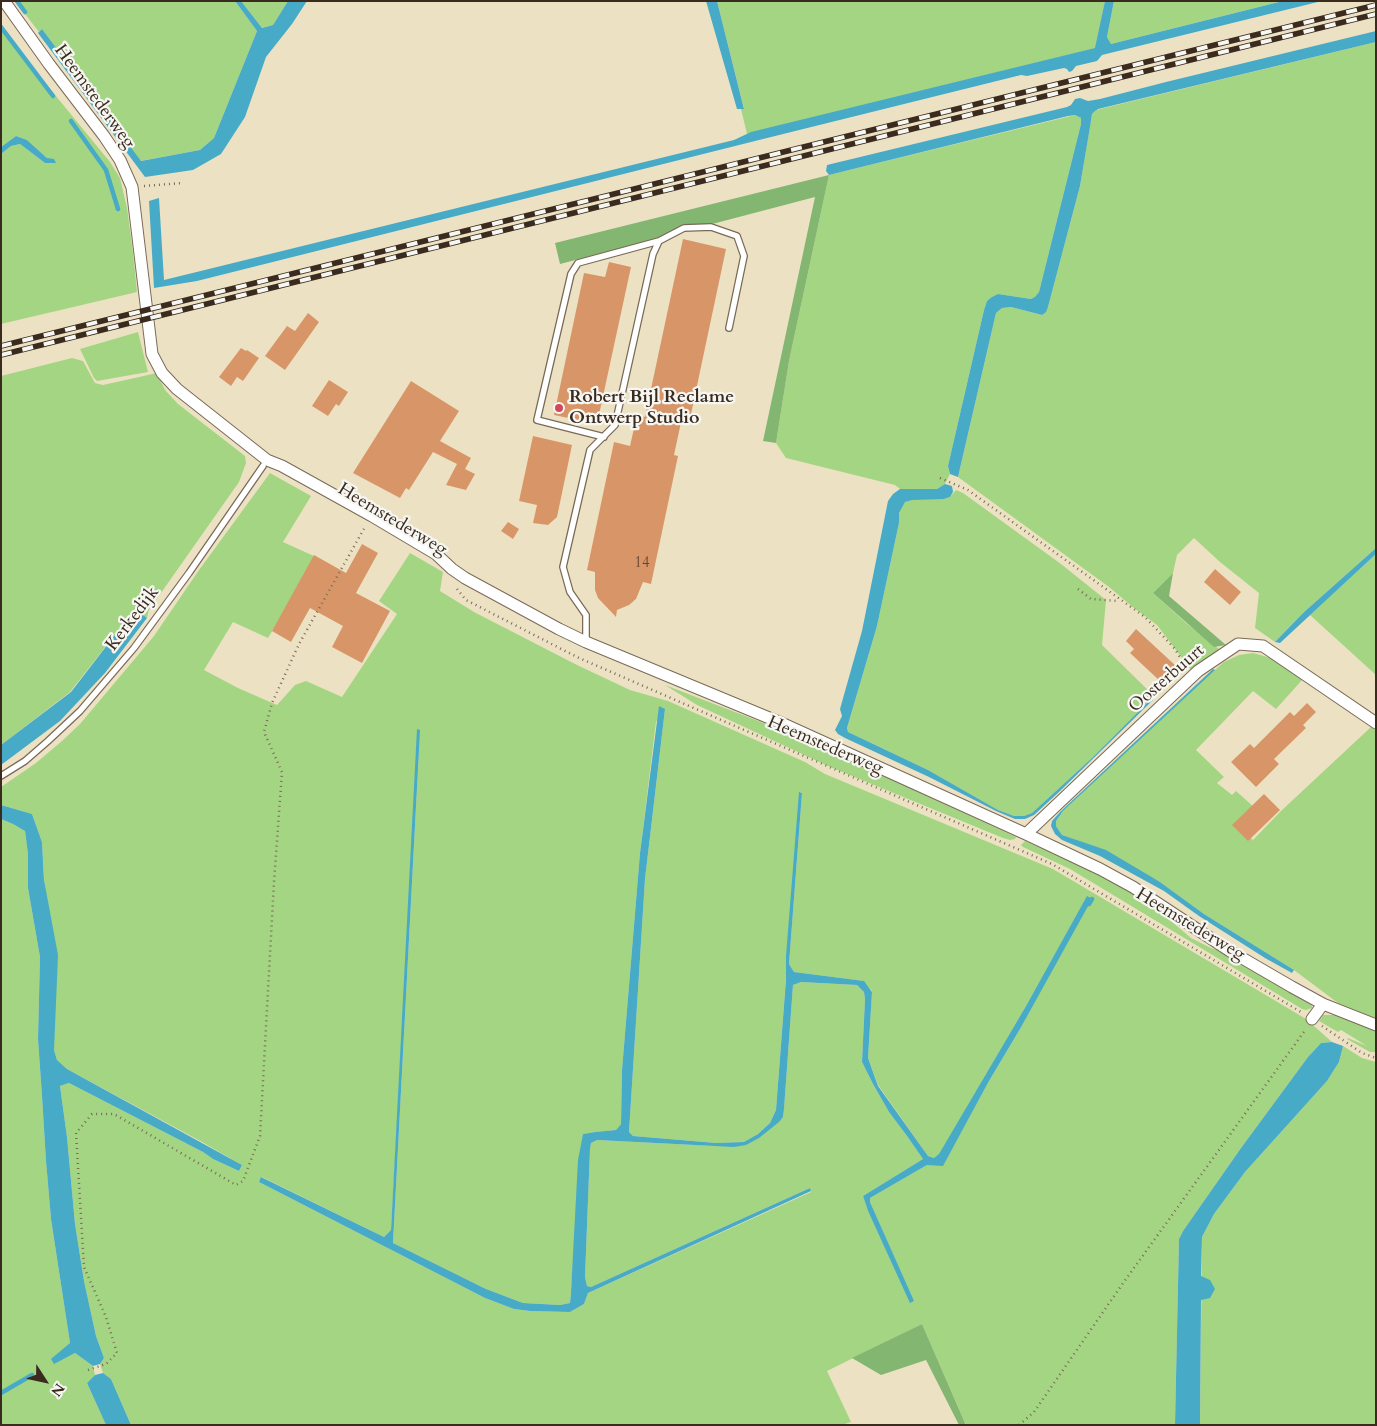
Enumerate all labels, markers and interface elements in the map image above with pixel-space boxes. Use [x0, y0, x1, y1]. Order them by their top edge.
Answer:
street label: Heemstederweg [49, 41, 139, 153]
place label: Robert Bijl Reclame Ontwerp Studio [569, 387, 734, 429]
marker: Robert Bijl Reclame Ontwerp Studio [553, 402, 565, 414]
street label: Heemstederweg [334, 479, 450, 561]
house number: 14 [634, 555, 650, 573]
street label: Kerkedijk [102, 582, 164, 656]
street label: Oosterbuurt [1125, 640, 1209, 718]
street label: Heemstederweg [764, 712, 886, 780]
street label: Heemstederweg [1132, 884, 1248, 966]
north arrow [20, 1356, 70, 1406]
text: N [46, 1379, 69, 1400]

